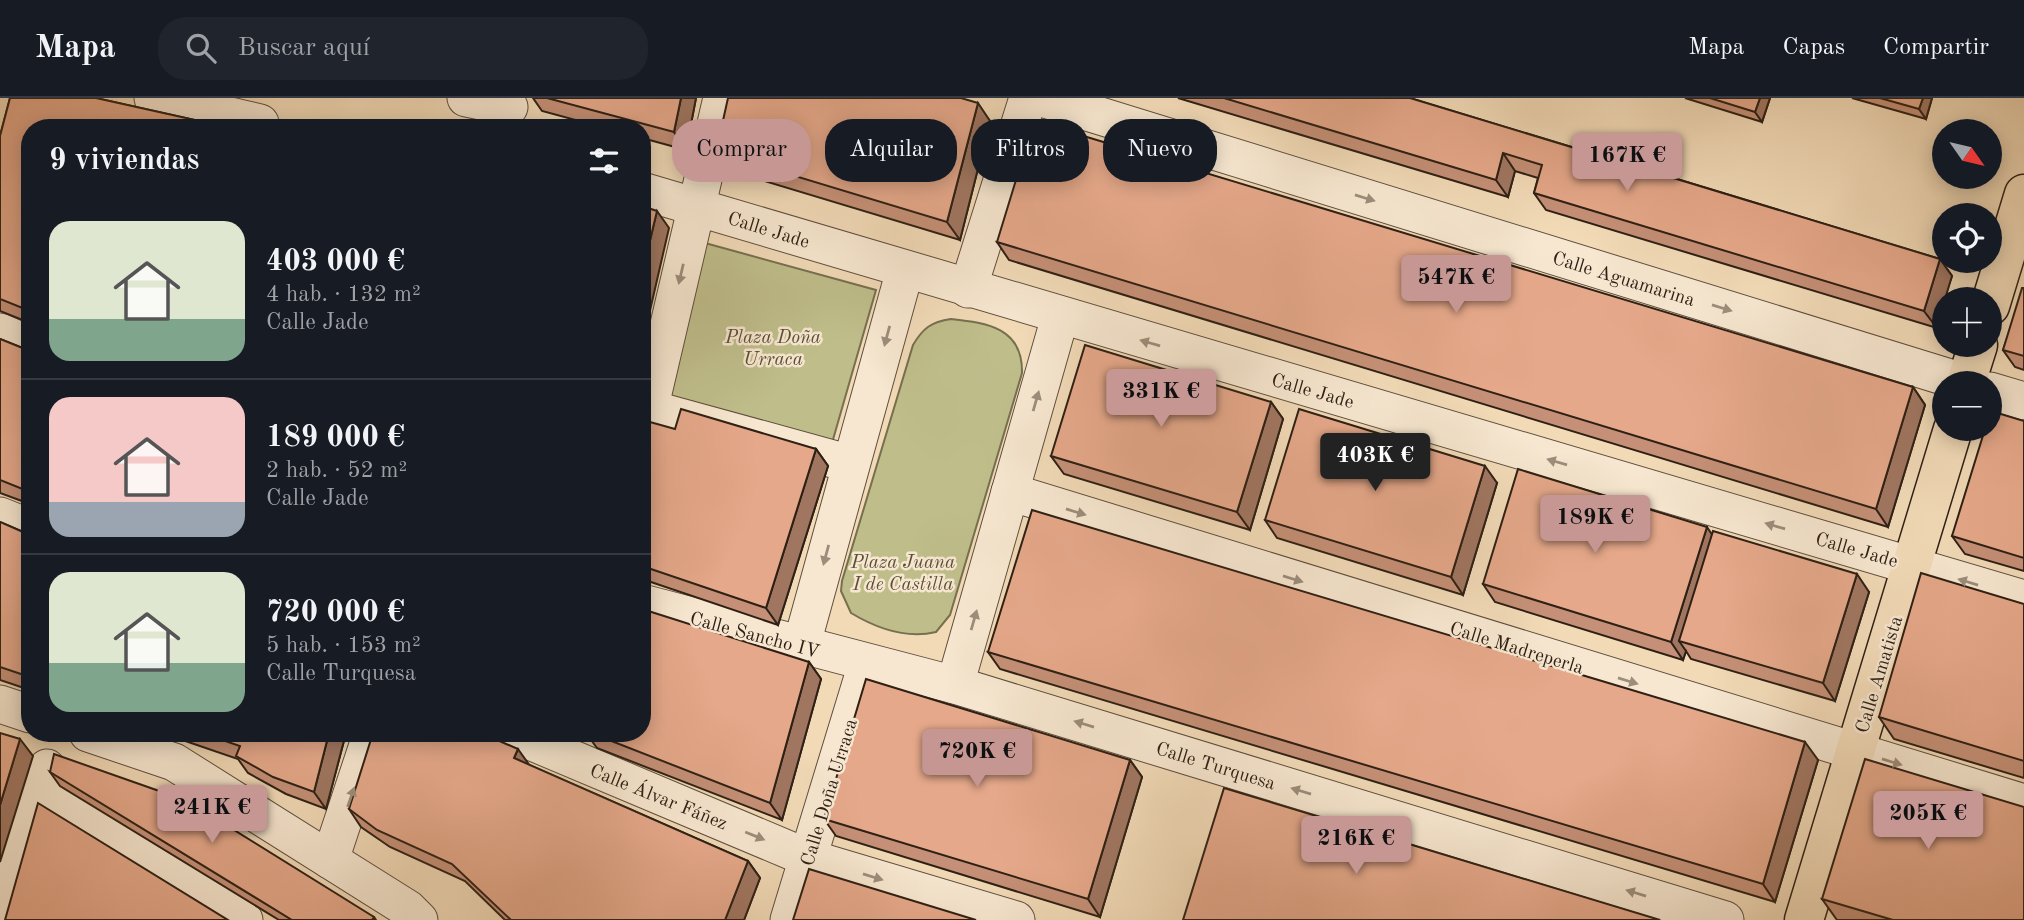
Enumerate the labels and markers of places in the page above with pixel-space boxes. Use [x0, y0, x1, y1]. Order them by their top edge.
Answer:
pin: 167K € [1570, 134, 1684, 193]
pin: 547K € [1399, 256, 1513, 315]
pin: 331K € [1104, 370, 1218, 429]
pin: 403K € [1318, 434, 1432, 493]
pin: 189K € [1538, 496, 1652, 555]
pin: 720K € [920, 730, 1034, 789]
pin: 241K € [155, 786, 269, 845]
pin: 205K € [1871, 792, 1985, 851]
pin: 216K € [1299, 816, 1413, 876]

